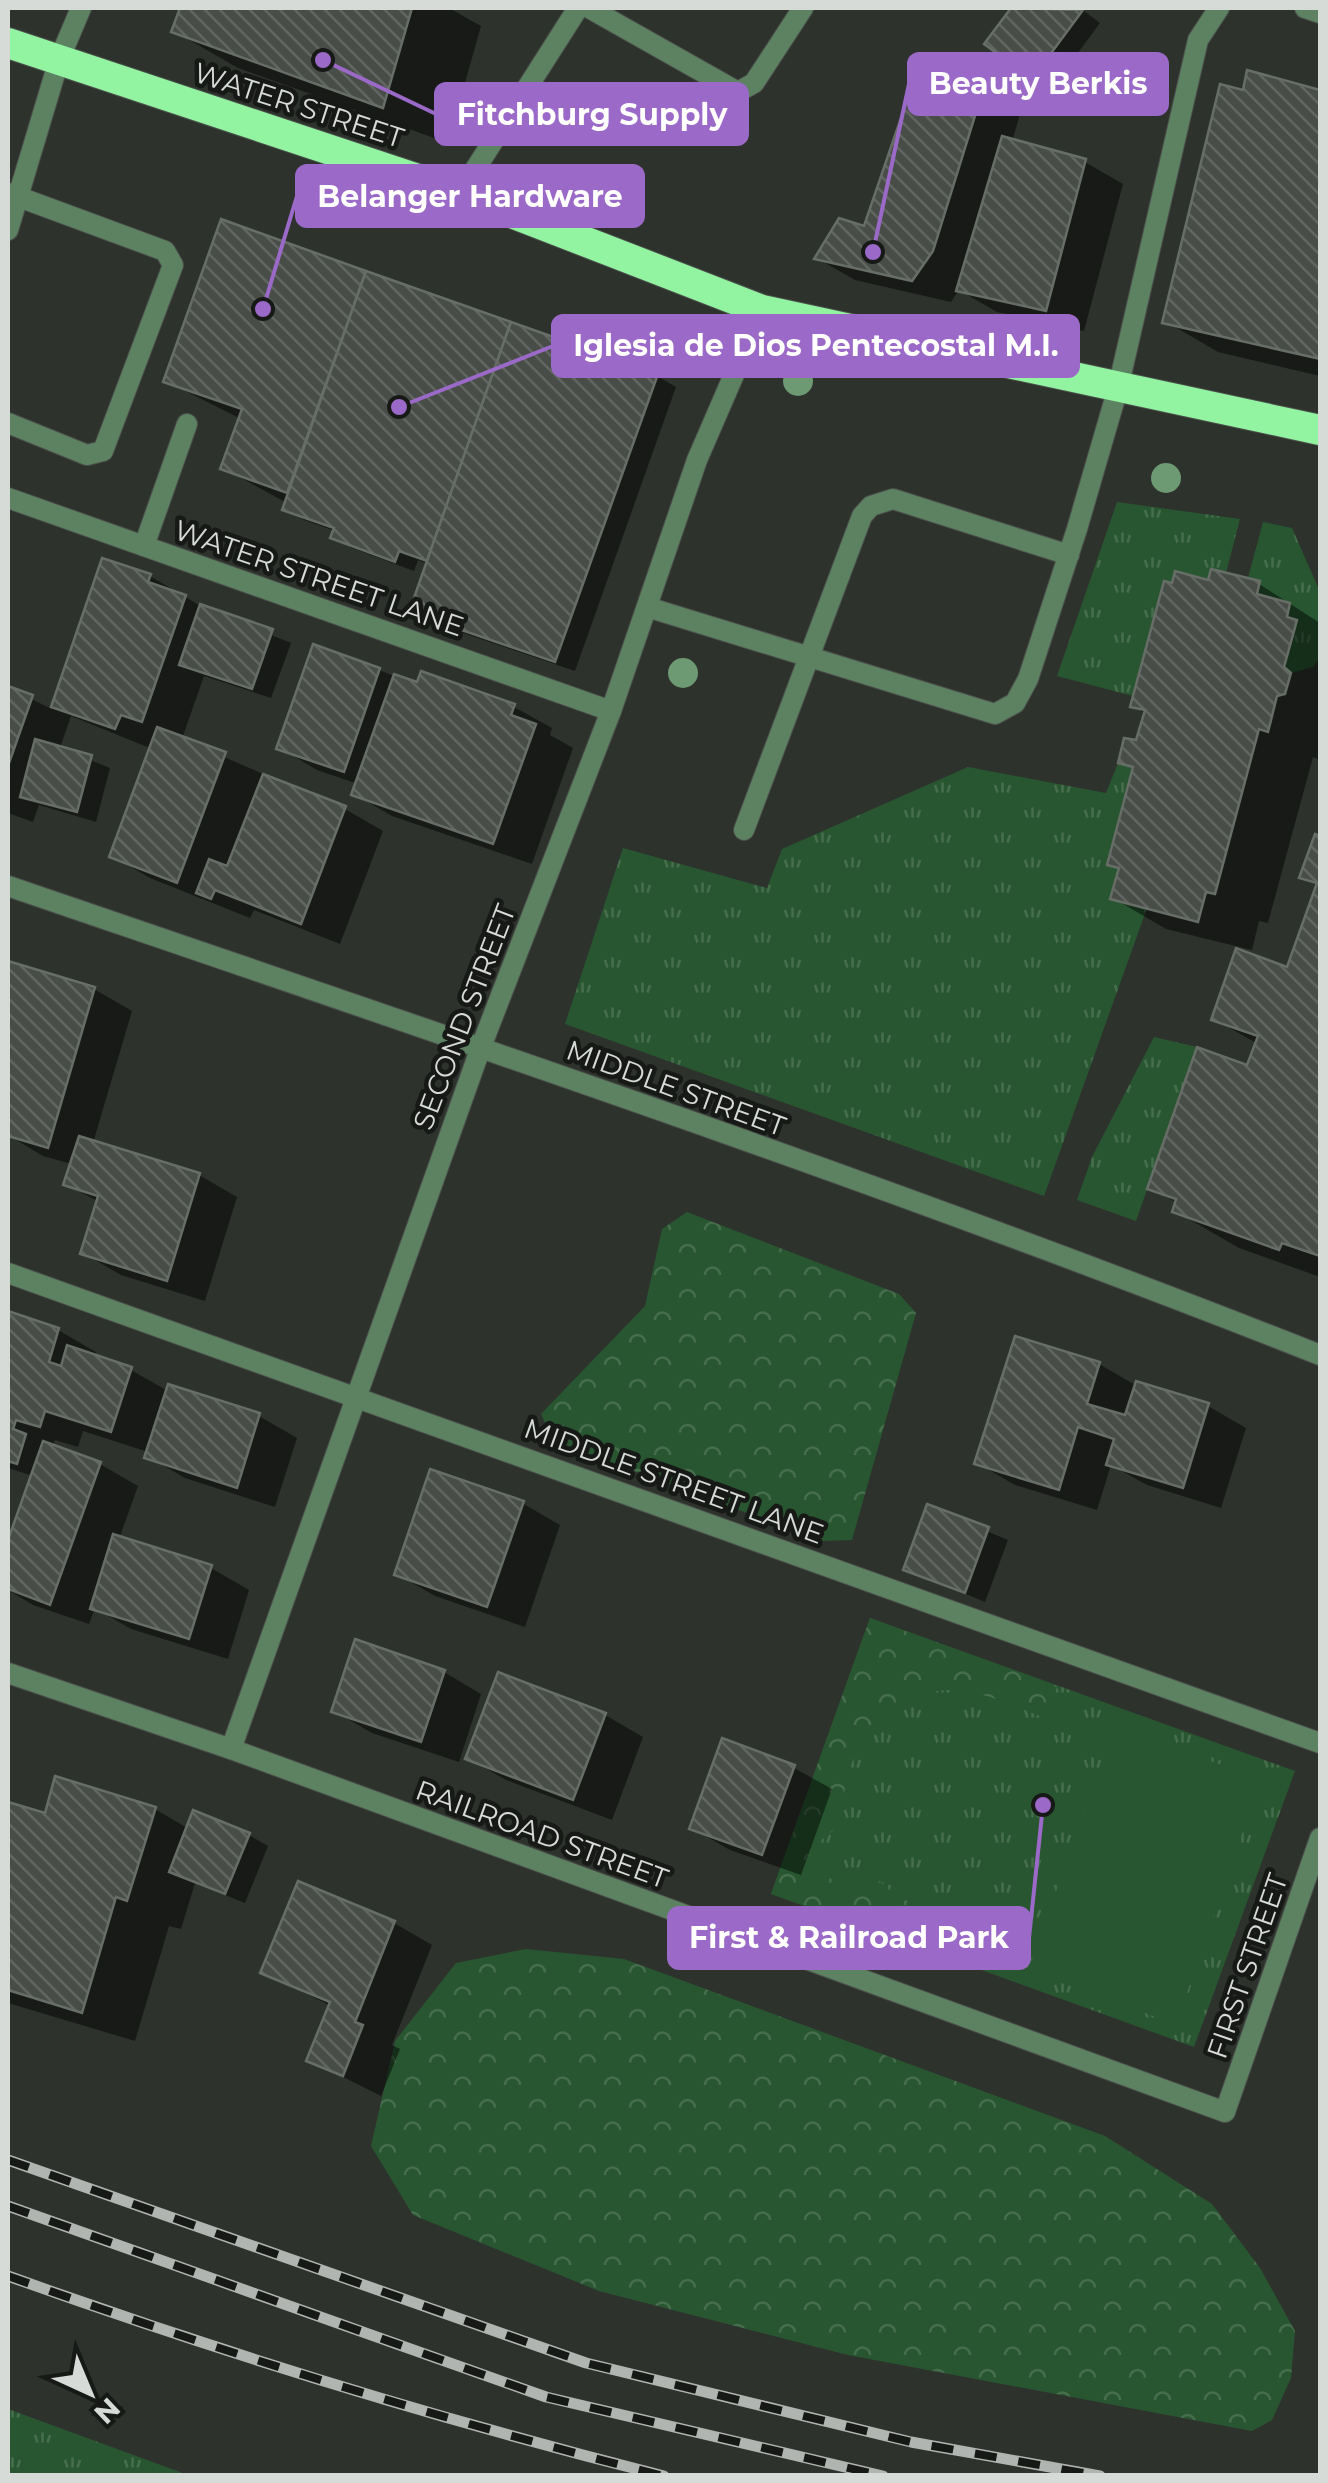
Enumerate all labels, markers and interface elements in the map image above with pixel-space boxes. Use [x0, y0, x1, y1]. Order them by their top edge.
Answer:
callout: Beauty Berkis [909, 54, 1167, 114]
street label: WATER STREET [190, 55, 408, 155]
text: Beauty Berkis [929, 65, 1147, 102]
callout: Fitchburg Supply [436, 84, 747, 144]
text: Fitchburg Supply [457, 96, 728, 133]
callout: Belanger Hardware [297, 166, 643, 226]
text: Belanger Hardware [317, 178, 623, 215]
callout: Iglesia de Dios Pentecostal M.I. [553, 316, 1078, 376]
text: Iglesia de Dios Pentecostal M.I. [573, 327, 1059, 364]
street label: WATER STREET LANE [170, 512, 468, 644]
street label: SECOND STREET [405, 900, 523, 1134]
street label: MIDDLE STREET [562, 1033, 790, 1143]
street label: MIDDLE STREET LANE [520, 1411, 828, 1551]
street label: RAILROAD STREET [411, 1773, 673, 1895]
street label: FIRST STREET [1199, 1869, 1295, 2063]
callout: First & Railroad Park [669, 1908, 1029, 1968]
text: First & Railroad Park [689, 1919, 1009, 1956]
north arrow [40, 2343, 140, 2443]
text: N [87, 2391, 127, 2431]

